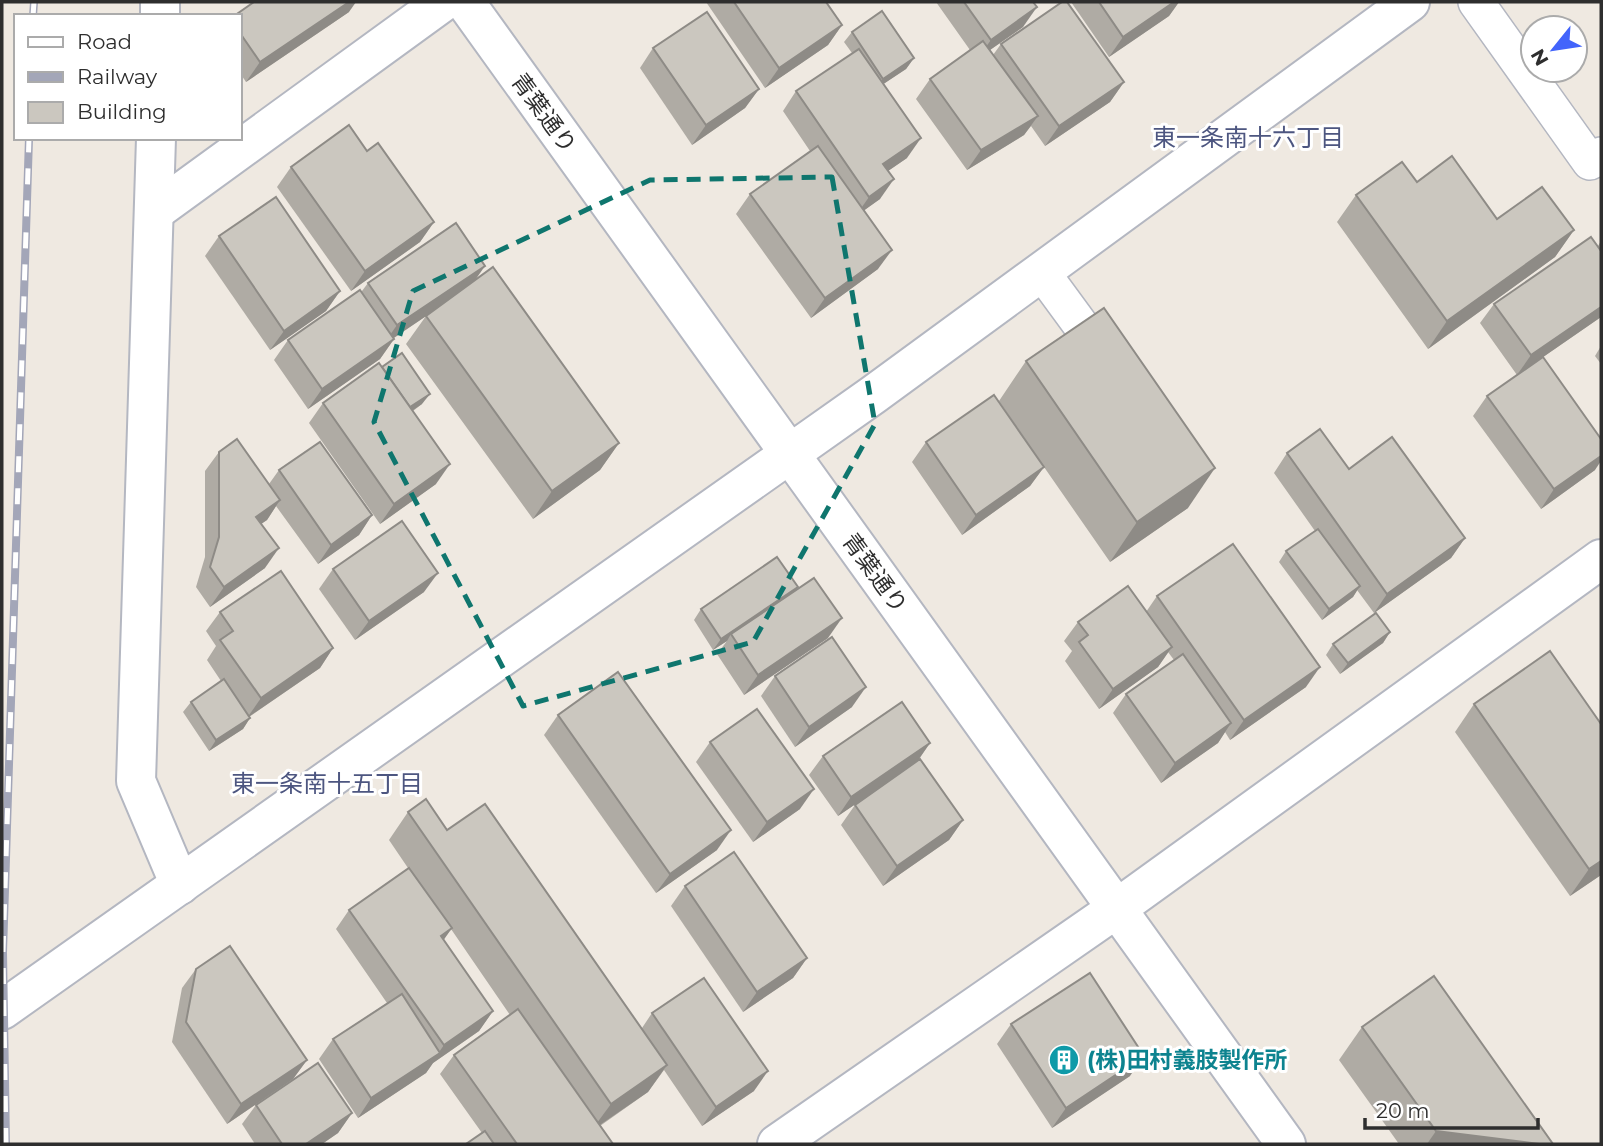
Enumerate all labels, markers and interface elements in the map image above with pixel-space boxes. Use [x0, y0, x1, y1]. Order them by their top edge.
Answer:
legend [14, 14, 242, 140]
north arrow [1519, 14, 1589, 84]
text: Road [77, 29, 132, 54]
text: N [1526, 45, 1554, 70]
text: Railway [77, 64, 158, 89]
street label: 青葉通り [506, 68, 582, 158]
text: Building [77, 99, 167, 124]
district label: 東一条南十六丁目 [1152, 123, 1344, 152]
street label: 青葉通り [837, 528, 913, 618]
district label: 東一条南十五丁目 [231, 769, 423, 798]
building icon: (株)田村義肢製作所 [1047, 1043, 1081, 1077]
place label: (株)田村義肢製作所 [1087, 1046, 1287, 1074]
scale bar [1365, 1086, 1538, 1130]
text: 20 m [1376, 1098, 1430, 1123]

